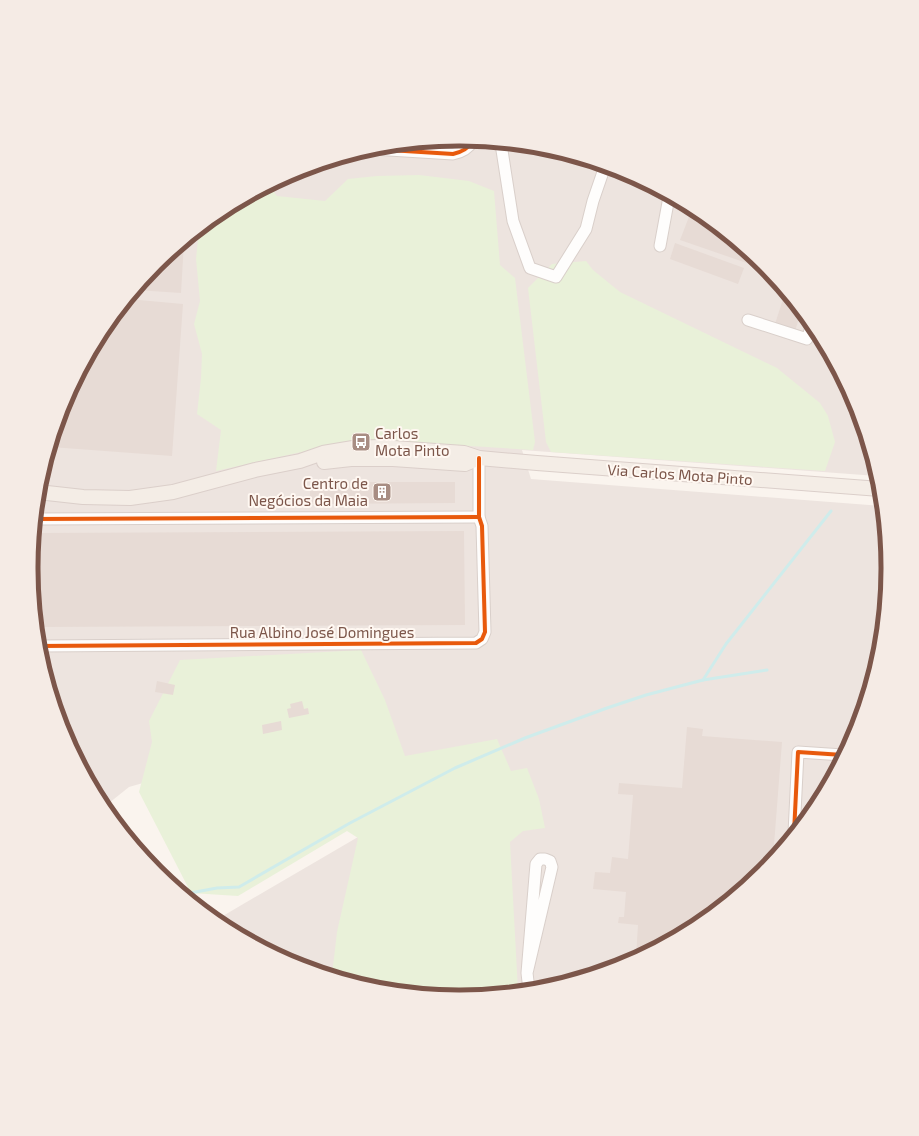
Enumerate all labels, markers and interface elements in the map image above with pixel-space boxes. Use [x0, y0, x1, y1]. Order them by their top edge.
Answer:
place label: Carlos Mota Pinto [375, 424, 449, 459]
bus stop icon: Carlos Mota Pinto [350, 431, 372, 453]
street label: Via Carlos Mota Pinto [607, 460, 753, 488]
place label: Centro de Negócios da Maia [248, 474, 368, 509]
building icon: Centro de Negócios da Maia [371, 481, 393, 503]
street label: Rua Albino José Domingues [230, 623, 414, 641]

